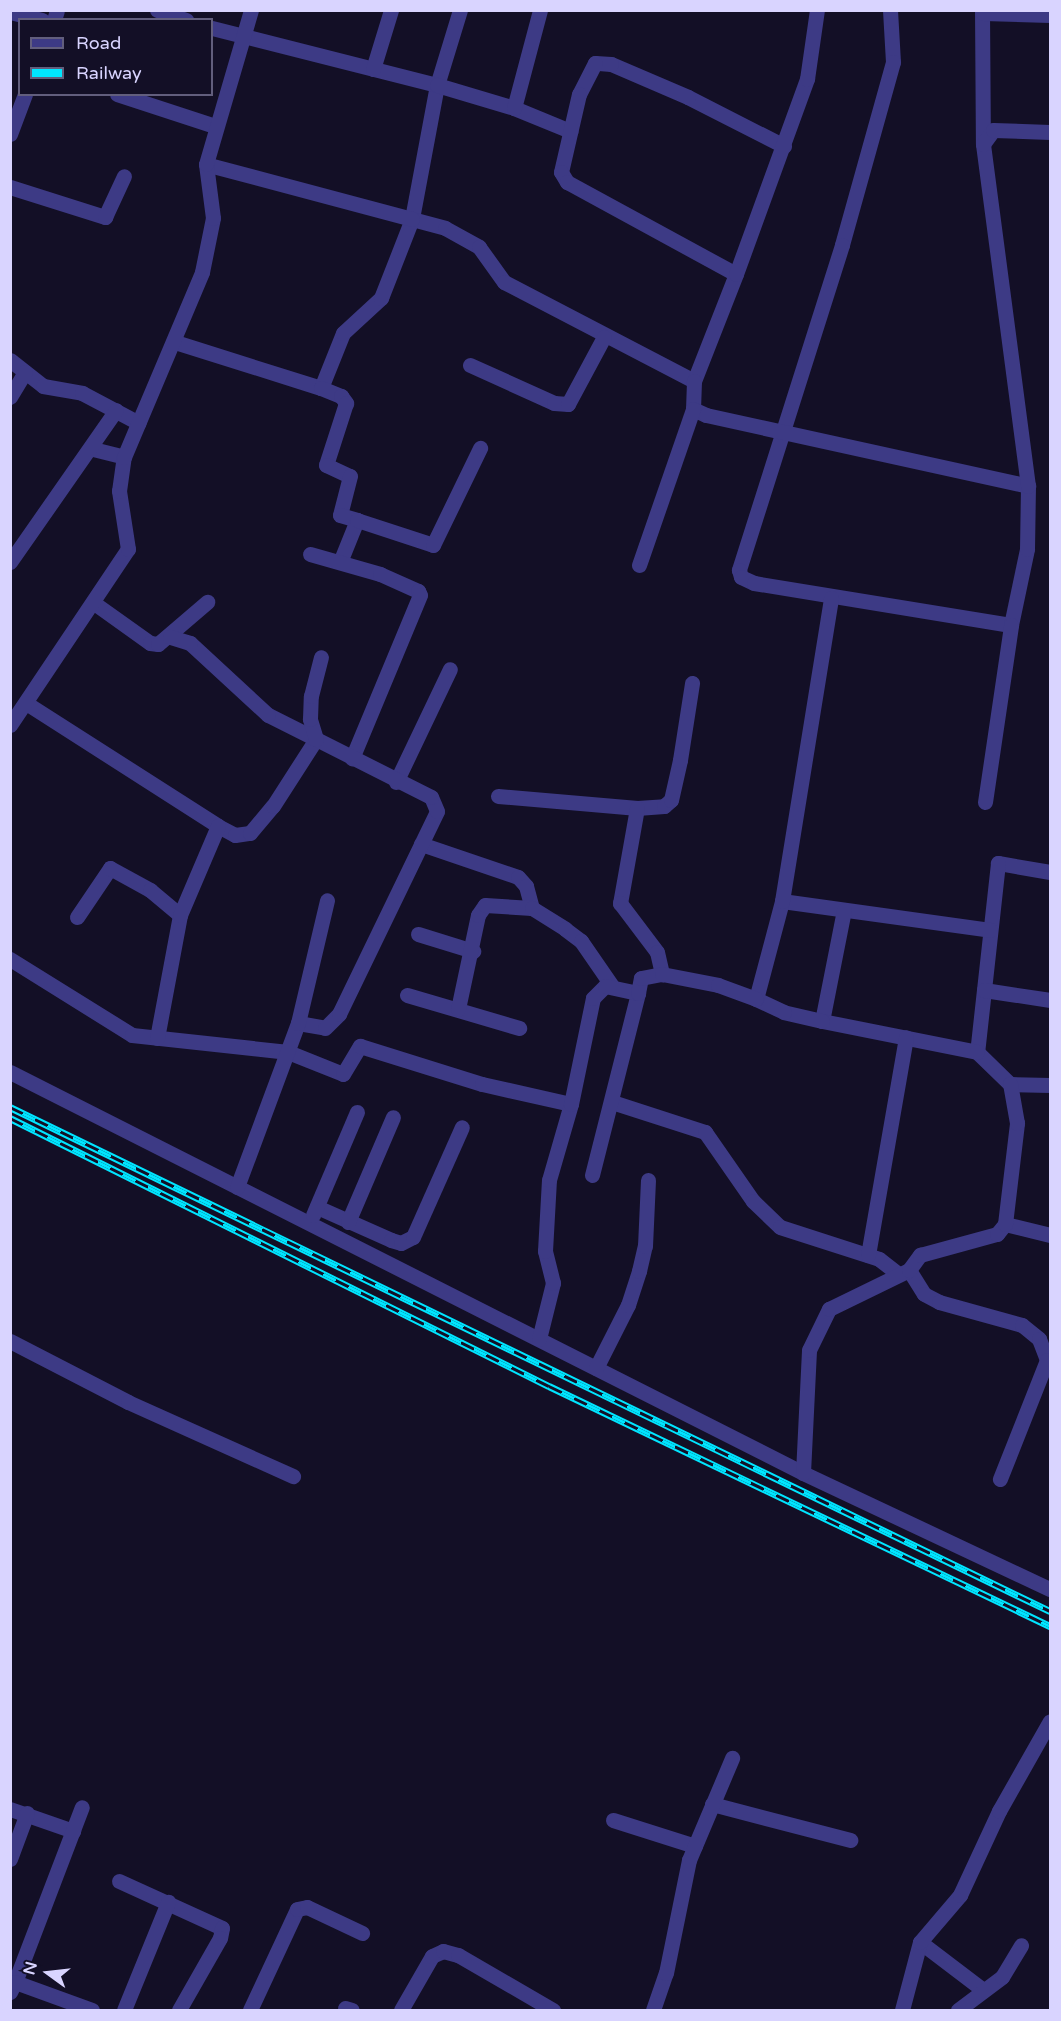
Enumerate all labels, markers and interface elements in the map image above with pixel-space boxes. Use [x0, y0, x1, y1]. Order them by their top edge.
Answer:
legend [18, 18, 213, 96]
text: Road [76, 32, 121, 54]
text: Railway [76, 62, 142, 84]
north arrow [18, 1943, 78, 2003]
text: N [19, 1960, 42, 1977]

